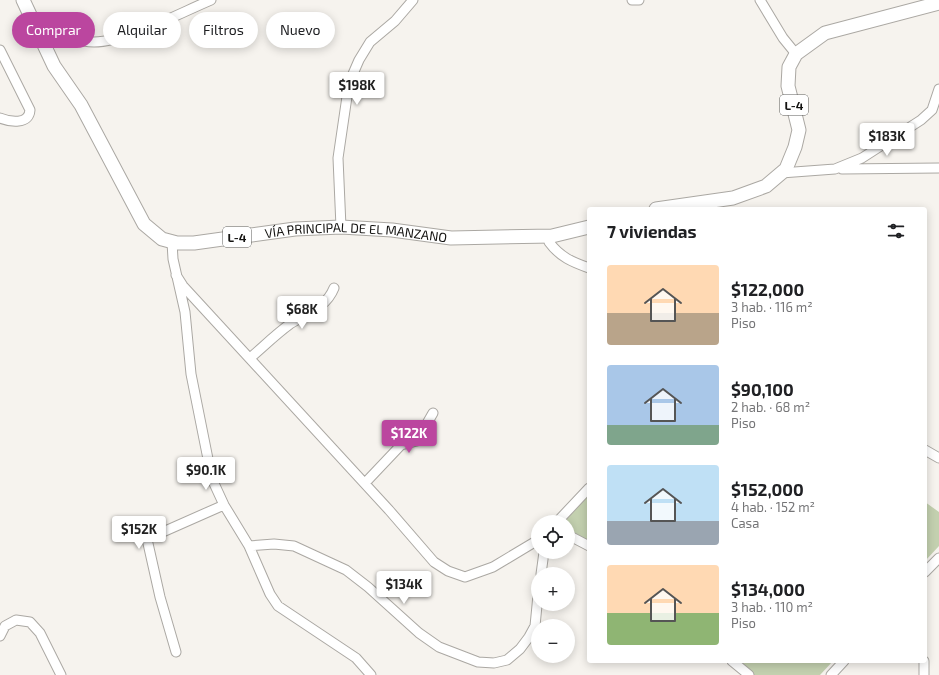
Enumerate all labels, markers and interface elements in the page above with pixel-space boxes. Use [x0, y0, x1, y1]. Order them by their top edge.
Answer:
chip: Comprar [12, 12, 95, 48]
chip: Alquilar [103, 12, 181, 48]
chip: Filtros [189, 12, 258, 48]
chip: Nuevo [266, 12, 335, 48]
pin: $198K [329, 72, 385, 106]
text: $198K [338, 77, 376, 93]
road number: L-4 [780, 95, 808, 115]
pin: $183K [859, 123, 915, 157]
text: $183K [869, 128, 905, 144]
street label: VÍA PRINCIPAL DE EL MANZANO [264, 219, 448, 245]
icon: filters [885, 220, 907, 242]
text: 7 viviendas [607, 221, 697, 241]
road number: L-4 [223, 227, 251, 247]
text: $122,000 [731, 279, 804, 299]
icon: home [639, 281, 687, 329]
pin: $68K [278, 296, 326, 330]
text: 3 hab. · 116 m² [731, 299, 813, 315]
text: $68K [286, 301, 318, 317]
text: Piso [731, 315, 756, 331]
text: $90,100 [731, 379, 794, 399]
icon: home [639, 381, 687, 429]
text: 2 hab. · 68 m² [731, 399, 810, 415]
text: Piso [731, 415, 756, 431]
pin: $122K [381, 420, 437, 454]
text: $122K [391, 425, 427, 441]
pin: $90.1K [173, 457, 239, 491]
text: $90.1K [186, 462, 226, 478]
text: $152,000 [731, 479, 804, 499]
icon: home [639, 481, 687, 529]
text: 4 hab. · 152 m² [731, 499, 815, 515]
map controls [531, 515, 575, 663]
button: locate [531, 515, 575, 559]
text: Casa [731, 515, 759, 531]
pin: $152K [111, 516, 167, 550]
text: $152K [121, 521, 157, 537]
button: + [531, 567, 575, 611]
pin: $134K [376, 571, 432, 605]
text: $134K [385, 576, 423, 592]
text: $134,000 [731, 579, 805, 599]
icon: home [639, 581, 687, 629]
text: 3 hab. · 110 m² [731, 599, 813, 615]
text: Piso [731, 615, 756, 631]
button: − [531, 619, 575, 663]

